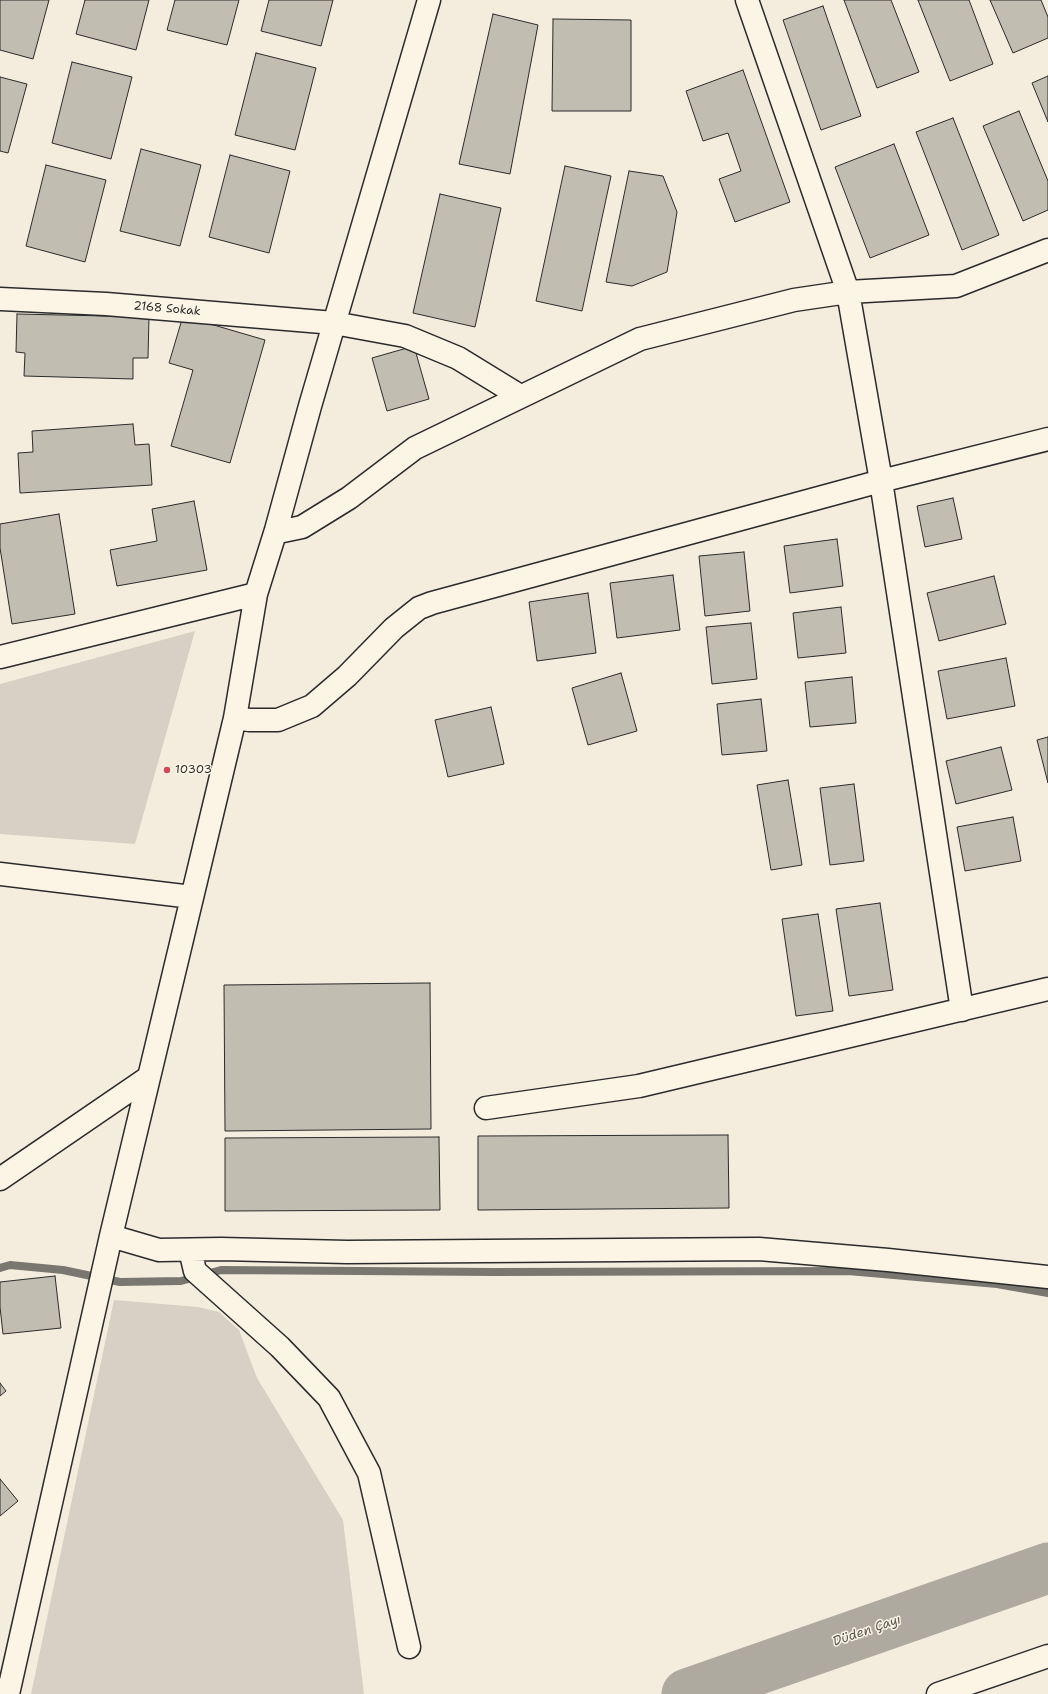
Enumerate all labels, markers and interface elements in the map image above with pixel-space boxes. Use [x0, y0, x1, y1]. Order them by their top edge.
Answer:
street label: 2168 Sokak [133, 299, 201, 319]
place label: 10303 [175, 763, 212, 777]
marker: 10303 [162, 765, 172, 775]
water label: Düden Çayı [831, 1612, 903, 1650]

